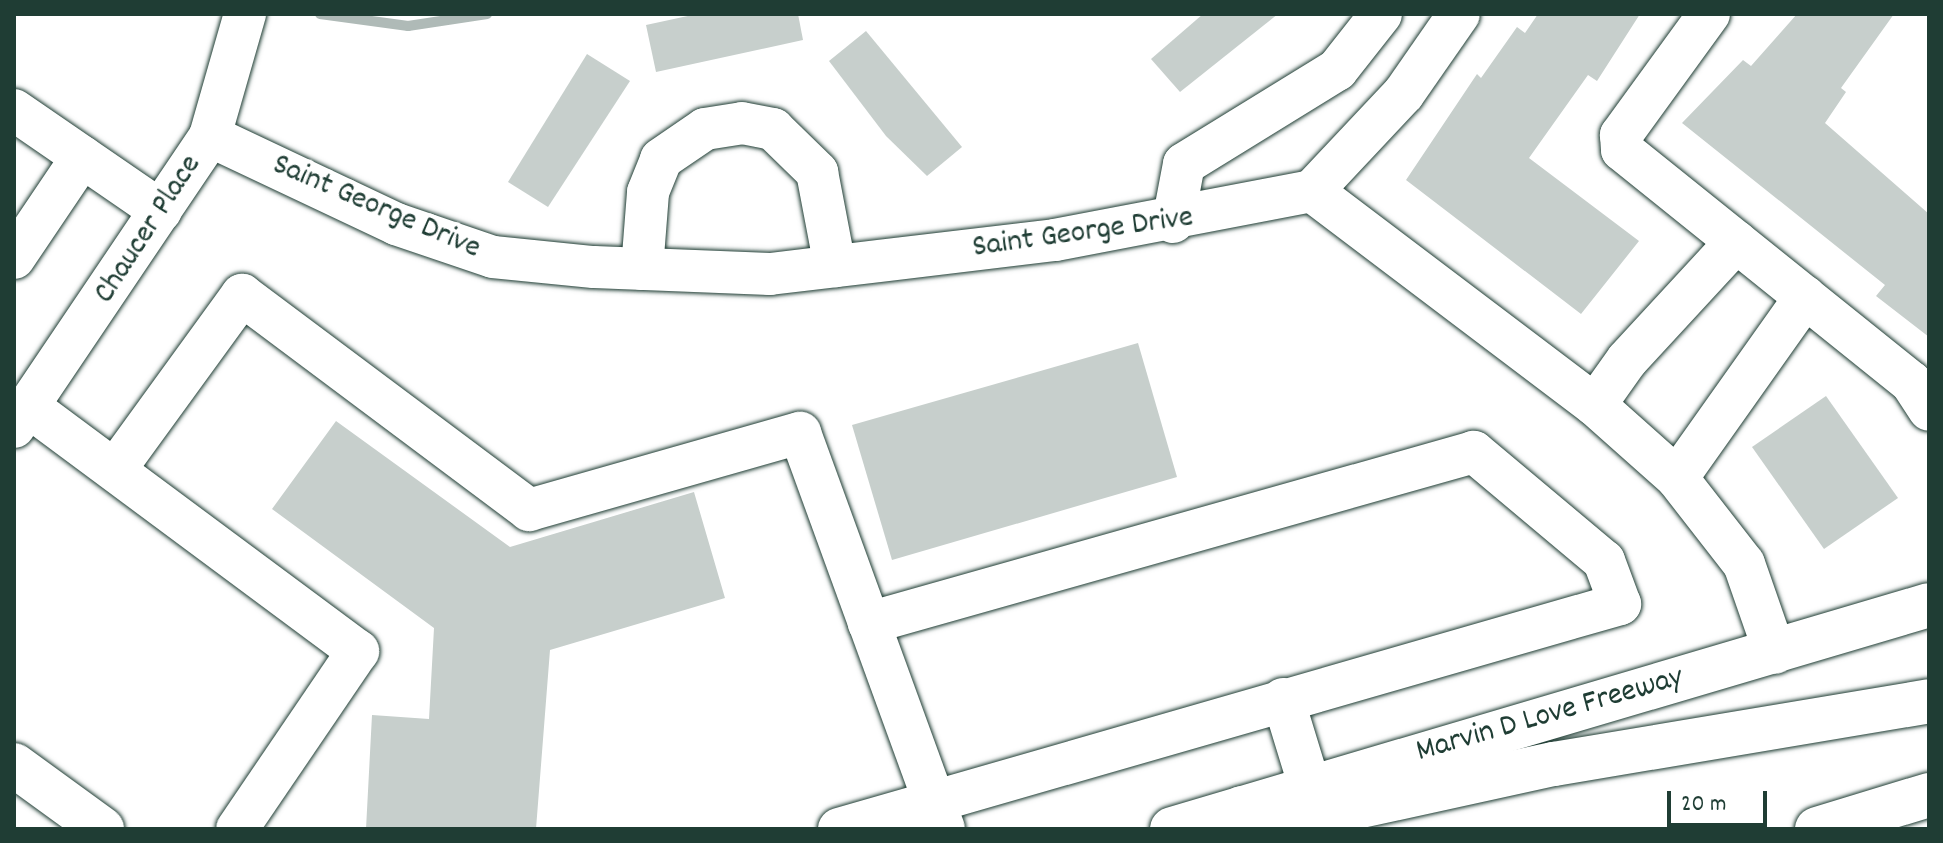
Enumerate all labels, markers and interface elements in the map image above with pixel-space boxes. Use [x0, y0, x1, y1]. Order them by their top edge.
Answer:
street label: Saint George Drive [266, 147, 486, 269]
street label: Chaucer Place [87, 148, 211, 312]
street label: Saint George Drive [970, 200, 1196, 268]
street label: Marvin D Love Freeway [1412, 660, 1688, 772]
scale bar [1671, 775, 1771, 825]
text: 20 m [1681, 788, 1727, 822]

